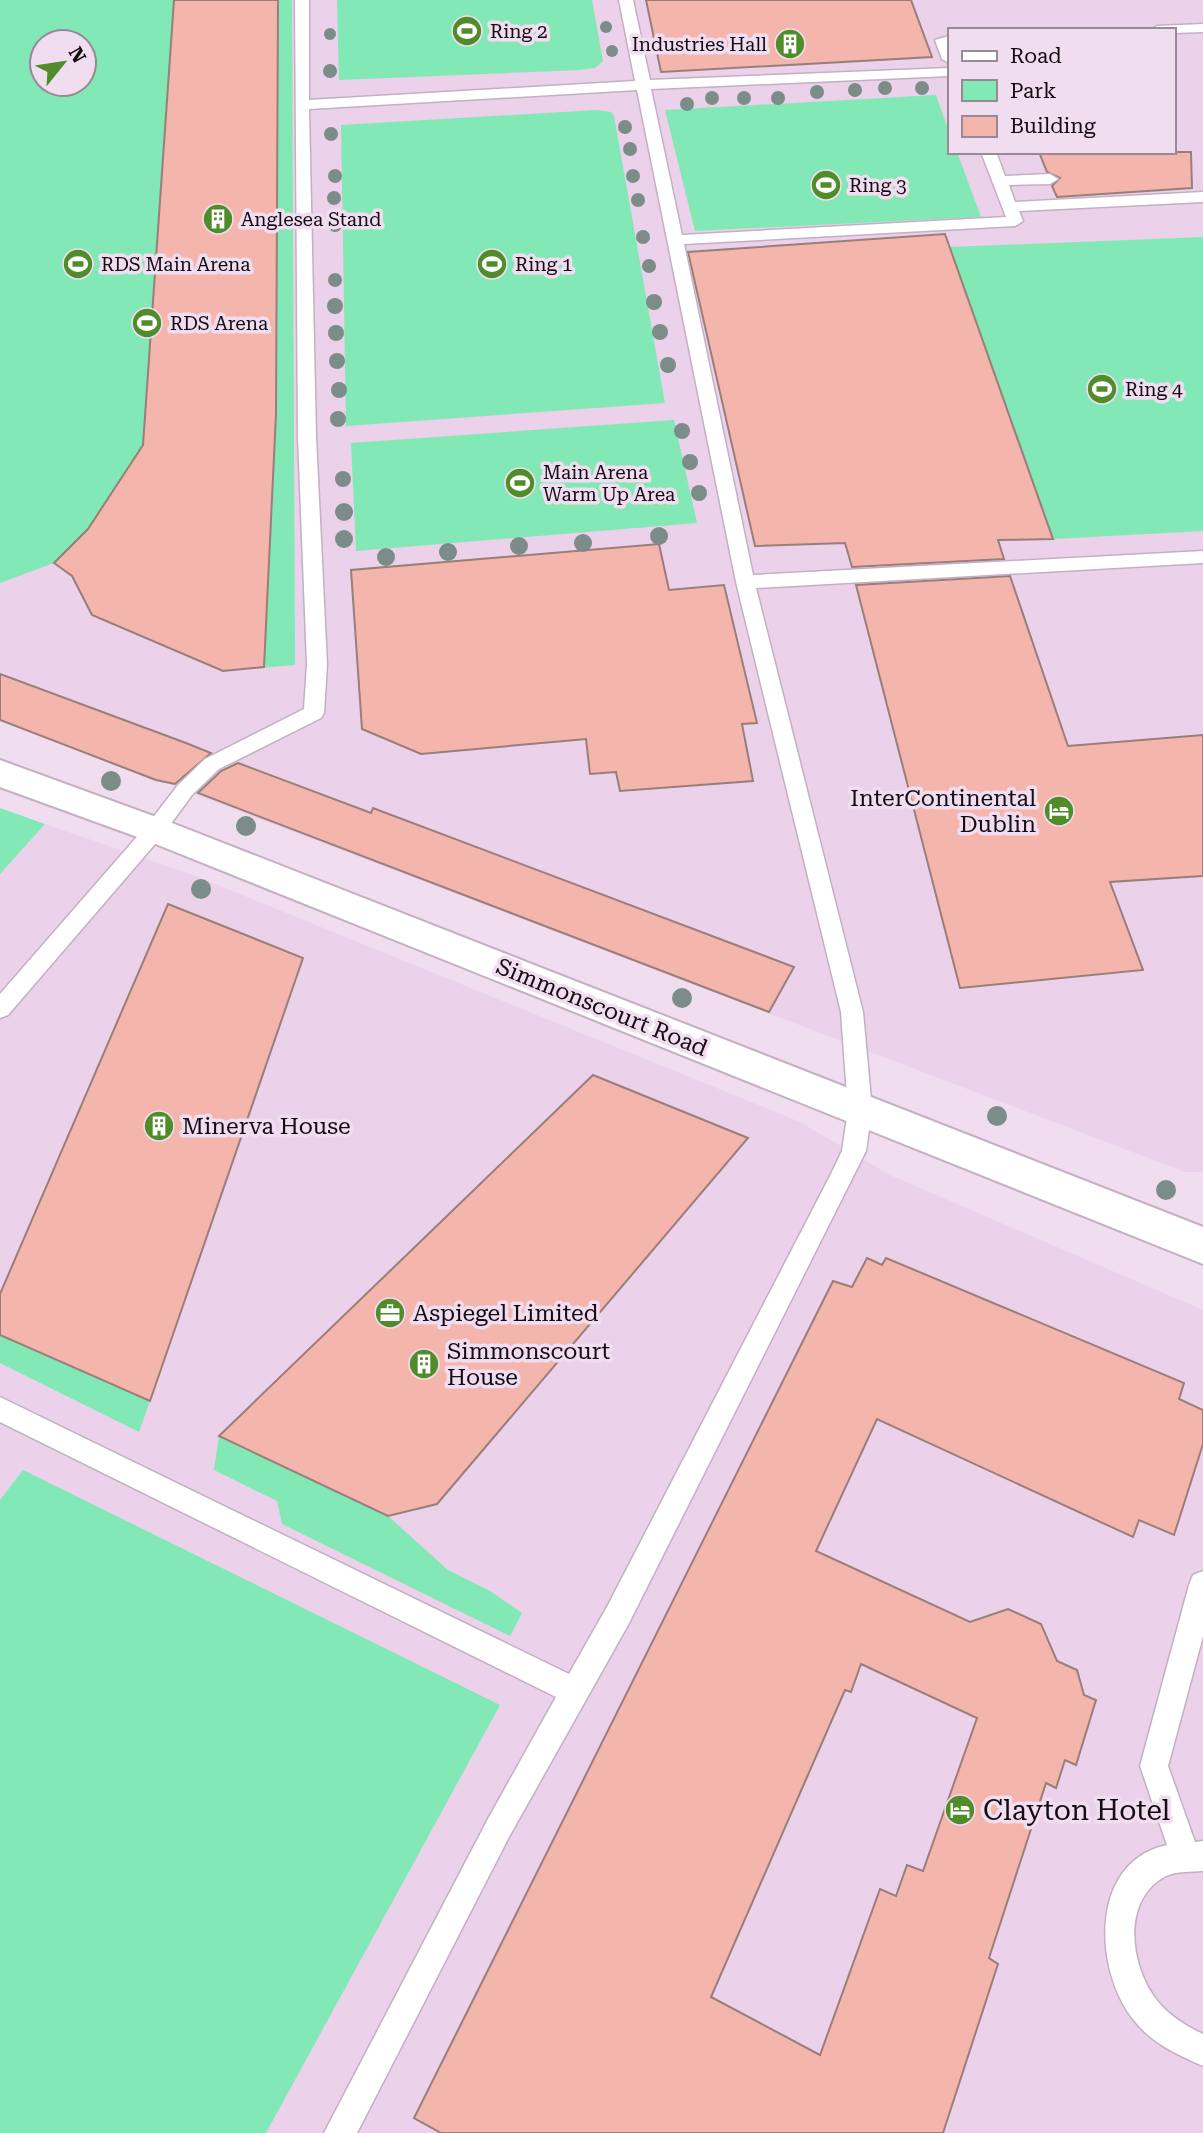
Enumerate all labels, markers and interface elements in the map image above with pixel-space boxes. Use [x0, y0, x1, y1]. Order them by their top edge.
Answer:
sports icon: Ring 2 [450, 14, 484, 48]
place label: Ring 2 [490, 20, 548, 43]
building icon: Industries Hall [773, 27, 807, 61]
north arrow [28, 28, 98, 98]
legend [948, 28, 1175, 154]
place label: Industries Hall [632, 33, 767, 56]
text: N [64, 43, 91, 67]
text: Road [1010, 44, 1062, 68]
text: Park [1010, 79, 1056, 103]
text: Building [1010, 114, 1096, 138]
sports icon: Ring 3 [809, 168, 843, 202]
place label: Ring 3 [849, 174, 907, 197]
building icon: Anglesea Stand [201, 202, 235, 236]
place label: Anglesea Stand [241, 208, 381, 231]
sports icon: RDS Main Arena [61, 247, 95, 281]
sports icon: Ring 1 [475, 247, 509, 281]
place label: RDS Main Arena [101, 253, 251, 276]
place label: Ring 1 [515, 253, 573, 276]
sports icon: RDS Arena [130, 306, 164, 340]
place label: RDS Arena [170, 312, 269, 335]
sports icon: Ring 4 [1085, 372, 1119, 406]
place label: Ring 4 [1125, 378, 1183, 401]
place label: Main Arena Warm Up Area [543, 461, 676, 506]
sports icon: Main Arena Warm Up Area [503, 466, 537, 500]
place label: InterContinental Dublin [850, 785, 1036, 838]
hotel icon: InterContinental Dublin [1042, 794, 1076, 828]
street label: Simmonscourt Road [492, 953, 712, 1062]
building icon: Minerva House [142, 1109, 176, 1143]
place label: Minerva House [182, 1113, 351, 1140]
office icon: Aspiegel Limited [373, 1296, 407, 1330]
place label: Aspiegel Limited [413, 1300, 599, 1327]
place label: Simmonscourt House [447, 1338, 611, 1391]
building icon: Simmonscourt House [407, 1347, 441, 1381]
hotel icon: Clayton Hotel [943, 1793, 977, 1827]
place label: Clayton Hotel [983, 1794, 1171, 1827]

